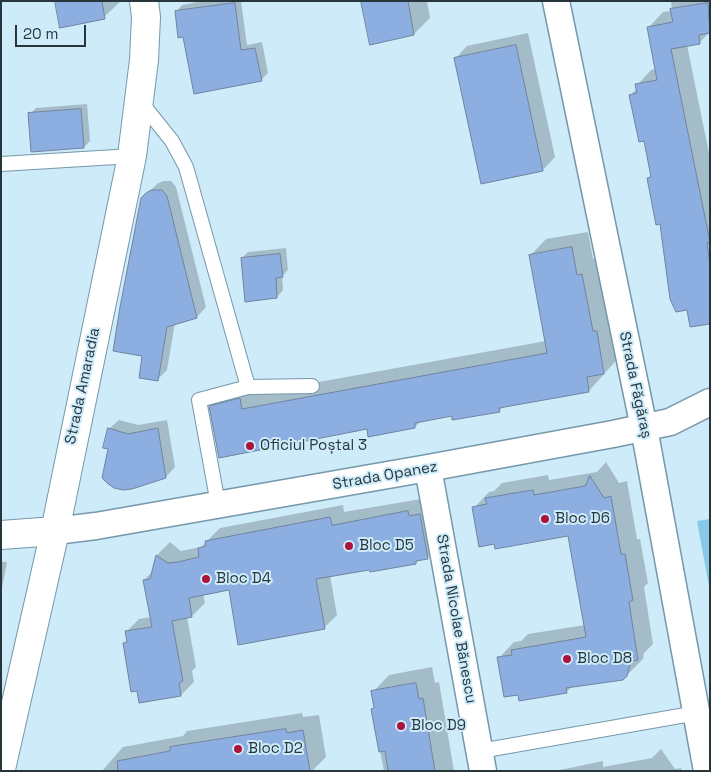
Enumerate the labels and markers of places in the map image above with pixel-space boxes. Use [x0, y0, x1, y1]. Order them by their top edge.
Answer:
place label: Oficiul Poștal 3 [260, 437, 367, 455]
marker: Oficiul Poștal 3 [244, 440, 256, 452]
place label: Bloc D6 [555, 510, 610, 528]
marker: Bloc D6 [539, 513, 551, 525]
place label: Bloc D5 [359, 537, 414, 555]
marker: Bloc D5 [343, 540, 355, 552]
place label: Bloc D4 [216, 570, 271, 588]
marker: Bloc D4 [200, 573, 212, 585]
place label: Bloc D8 [577, 650, 632, 668]
marker: Bloc D8 [561, 653, 573, 665]
place label: Bloc D9 [411, 717, 466, 735]
marker: Bloc D9 [395, 720, 407, 732]
place label: Bloc D2 [248, 740, 303, 758]
marker: Bloc D2 [232, 743, 244, 755]

